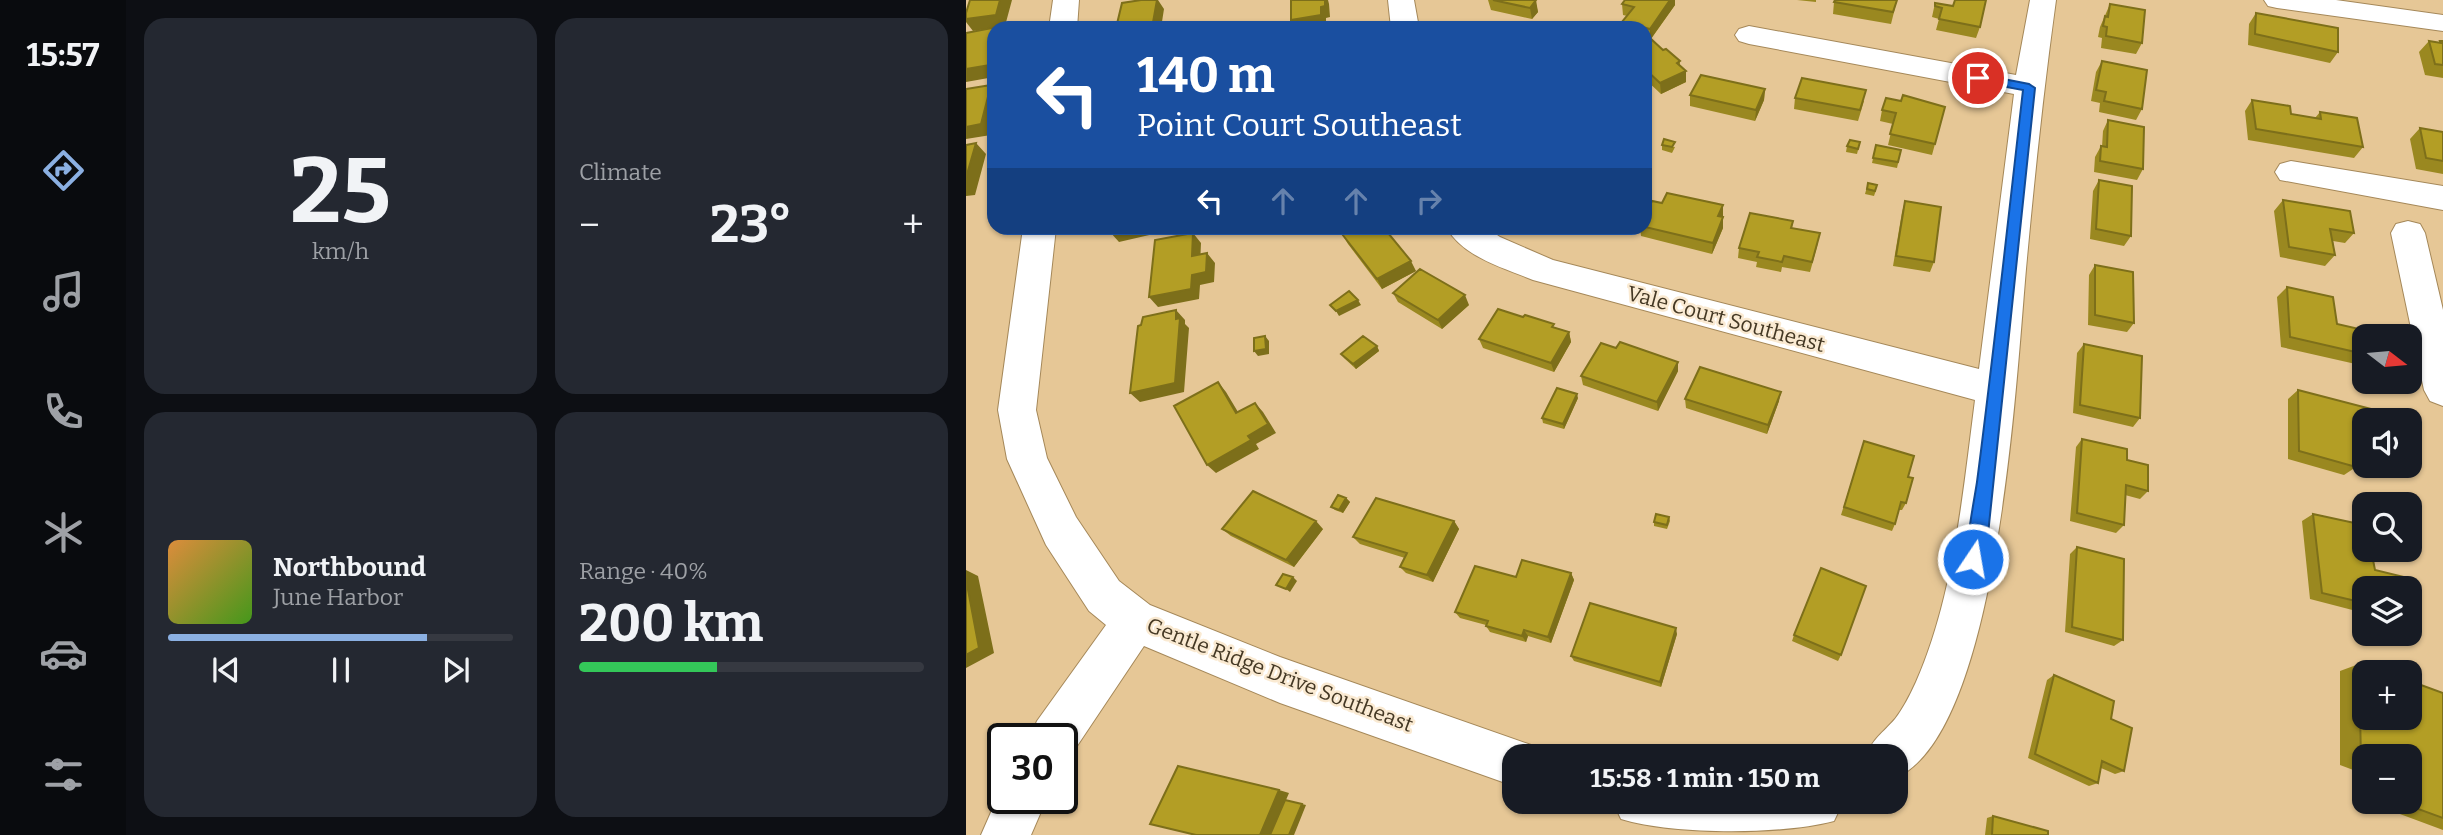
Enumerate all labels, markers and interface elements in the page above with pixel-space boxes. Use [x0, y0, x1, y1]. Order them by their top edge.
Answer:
text: 15:57 [27, 36, 99, 74]
text: 140 m [1137, 46, 1275, 105]
pin [1948, 48, 2008, 108]
icon: left [1022, 49, 1113, 140]
icon: arrive [1959, 59, 1997, 97]
text: Point Court Southeast [1137, 106, 1462, 144]
text: 25 [290, 137, 391, 246]
icon: directions [39, 146, 88, 195]
text: Climate [579, 158, 662, 186]
icon: left [1191, 182, 1229, 220]
icon: ahead [1264, 182, 1302, 220]
icon: ahead [1337, 182, 1375, 220]
icon: right [1410, 182, 1448, 220]
text: 23° [710, 193, 792, 256]
text: − [579, 202, 600, 248]
text: + [902, 202, 924, 248]
text: km/h [312, 237, 369, 265]
icon: music [39, 267, 88, 316]
street label: Vale Court Southeast [1624, 280, 1828, 358]
north arrow [2352, 324, 2422, 394]
map controls [2352, 324, 2422, 814]
icon: phone [39, 387, 88, 436]
button: sound [2352, 408, 2422, 478]
button: search [2352, 492, 2422, 562]
icon: climate [39, 508, 88, 557]
position arrow [1936, 522, 2010, 596]
text: Northbound [273, 552, 426, 583]
text: Range · 40% [579, 557, 708, 585]
button: layers [2352, 576, 2422, 646]
text: June Harbor [273, 583, 403, 611]
text: 200 km [579, 592, 763, 655]
street label: Gentle Ridge Drive Southeast [1143, 612, 1417, 738]
icon: car [39, 629, 88, 678]
icon: previous [207, 651, 245, 689]
icon: pause [322, 651, 360, 689]
icon: next [437, 651, 475, 689]
button: + [2352, 660, 2422, 730]
speed limit sign: 30 [987, 723, 1078, 814]
button: − [2352, 744, 2422, 814]
icon: filters [39, 750, 88, 799]
text: 15:58 · 1 min · 150 m [1590, 763, 1820, 794]

